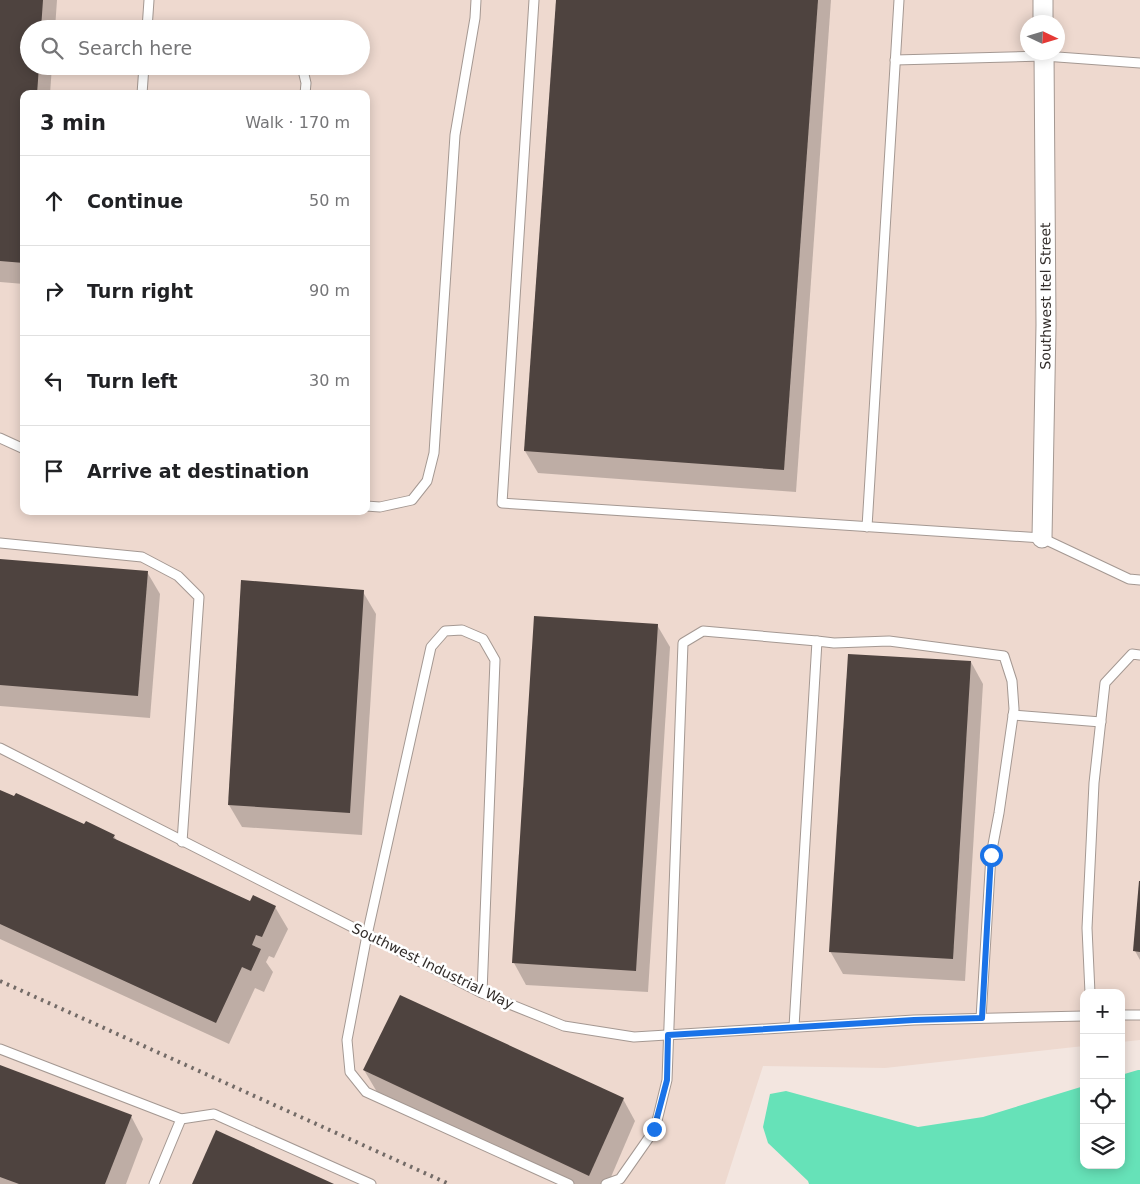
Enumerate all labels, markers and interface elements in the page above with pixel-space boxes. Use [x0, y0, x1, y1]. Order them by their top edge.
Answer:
north arrow [1020, 15, 1065, 60]
search box [20, 20, 370, 75]
icon: search [38, 34, 66, 62]
text: Search here [78, 37, 192, 59]
text: 3 min [40, 111, 106, 135]
text: Walk · 170 m [245, 113, 350, 132]
icon: ahead [40, 187, 68, 215]
text: Continue [87, 190, 183, 212]
text: 50 m [309, 191, 350, 210]
street label: Southwest Itel Street [1037, 222, 1054, 370]
icon: right [40, 277, 68, 305]
text: Turn right [87, 280, 193, 302]
text: 90 m [309, 281, 350, 300]
icon: left [40, 367, 68, 395]
text: Turn left [87, 370, 178, 392]
text: 30 m [309, 371, 350, 390]
icon: arrive [40, 457, 68, 485]
text: Arrive at destination [87, 460, 309, 482]
route start [980, 844, 1003, 867]
street label: Southwest Industrial Way [350, 920, 516, 1012]
map controls [1080, 989, 1125, 1169]
button: + [1080, 989, 1125, 1034]
button: − [1080, 1034, 1125, 1079]
button: locate [1080, 1079, 1125, 1124]
route end [643, 1118, 666, 1141]
button: layers [1080, 1124, 1125, 1169]

